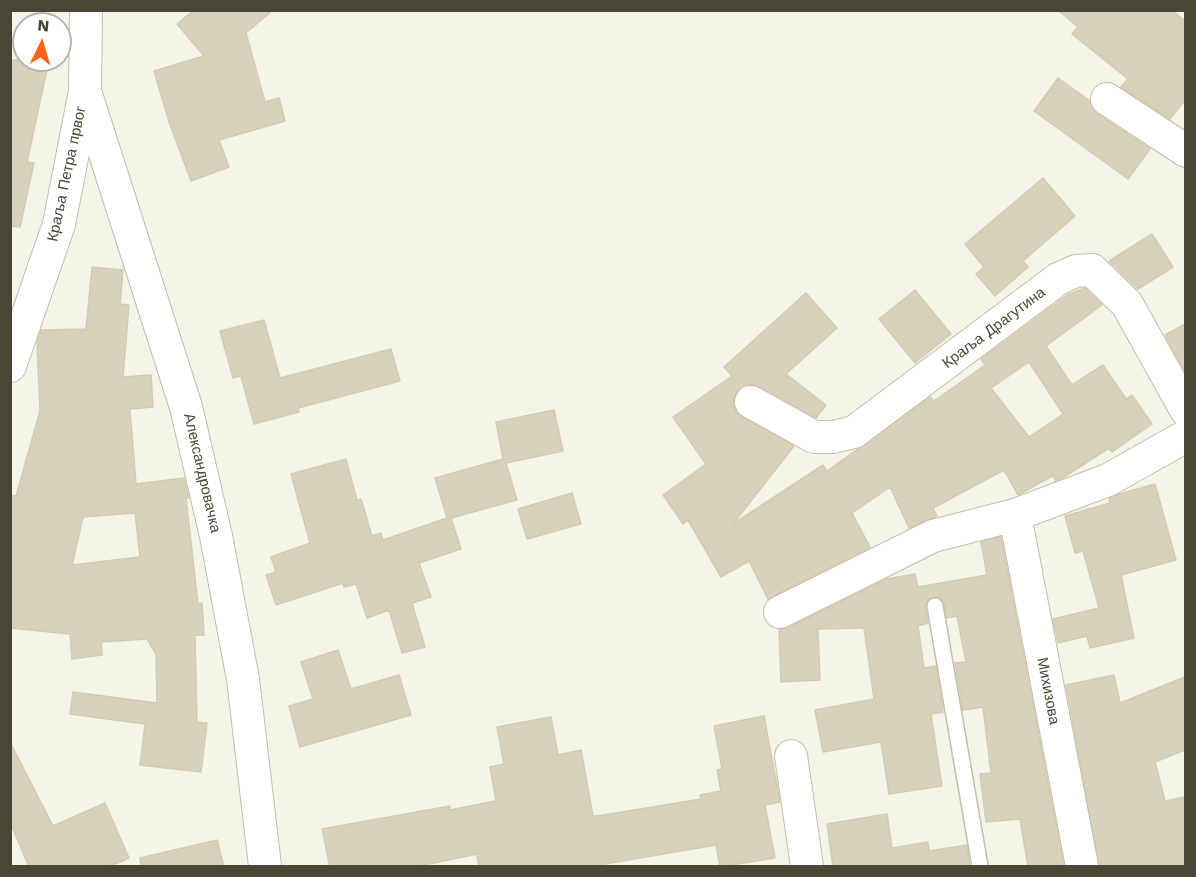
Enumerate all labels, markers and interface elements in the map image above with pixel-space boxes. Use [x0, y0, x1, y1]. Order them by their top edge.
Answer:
north arrow [12, 12, 72, 72]
text: N [37, 16, 50, 36]
street label: Краља Петра првог [44, 105, 90, 243]
street label: Краља Драгутина [939, 283, 1049, 373]
street label: Александровачка [179, 411, 225, 535]
street label: Михизова [1033, 656, 1063, 726]

